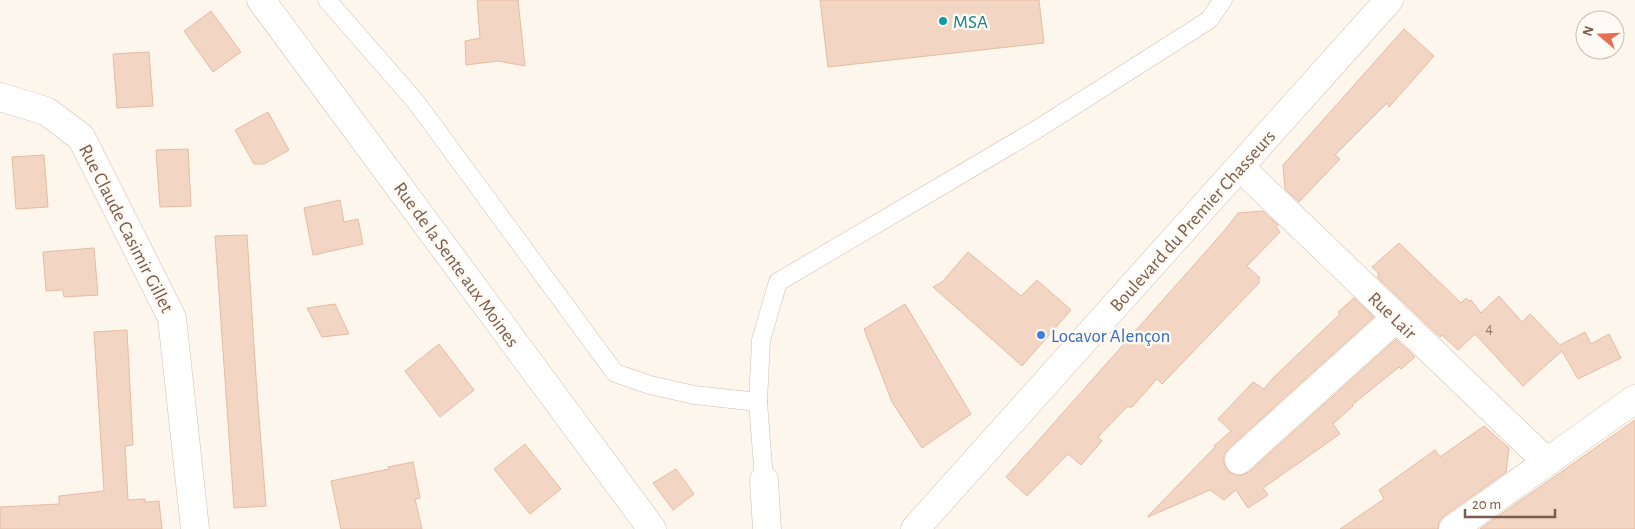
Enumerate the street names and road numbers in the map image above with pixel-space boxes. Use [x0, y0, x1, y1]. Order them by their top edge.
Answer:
street label: Boulevard du Premier Chasseurs [1107, 127, 1279, 315]
street label: Rue Claude Casimir Gillet [75, 141, 176, 316]
street label: Rue de la Sente aux Moines [390, 179, 522, 351]
street label: Rue Lair [1364, 289, 1420, 343]

